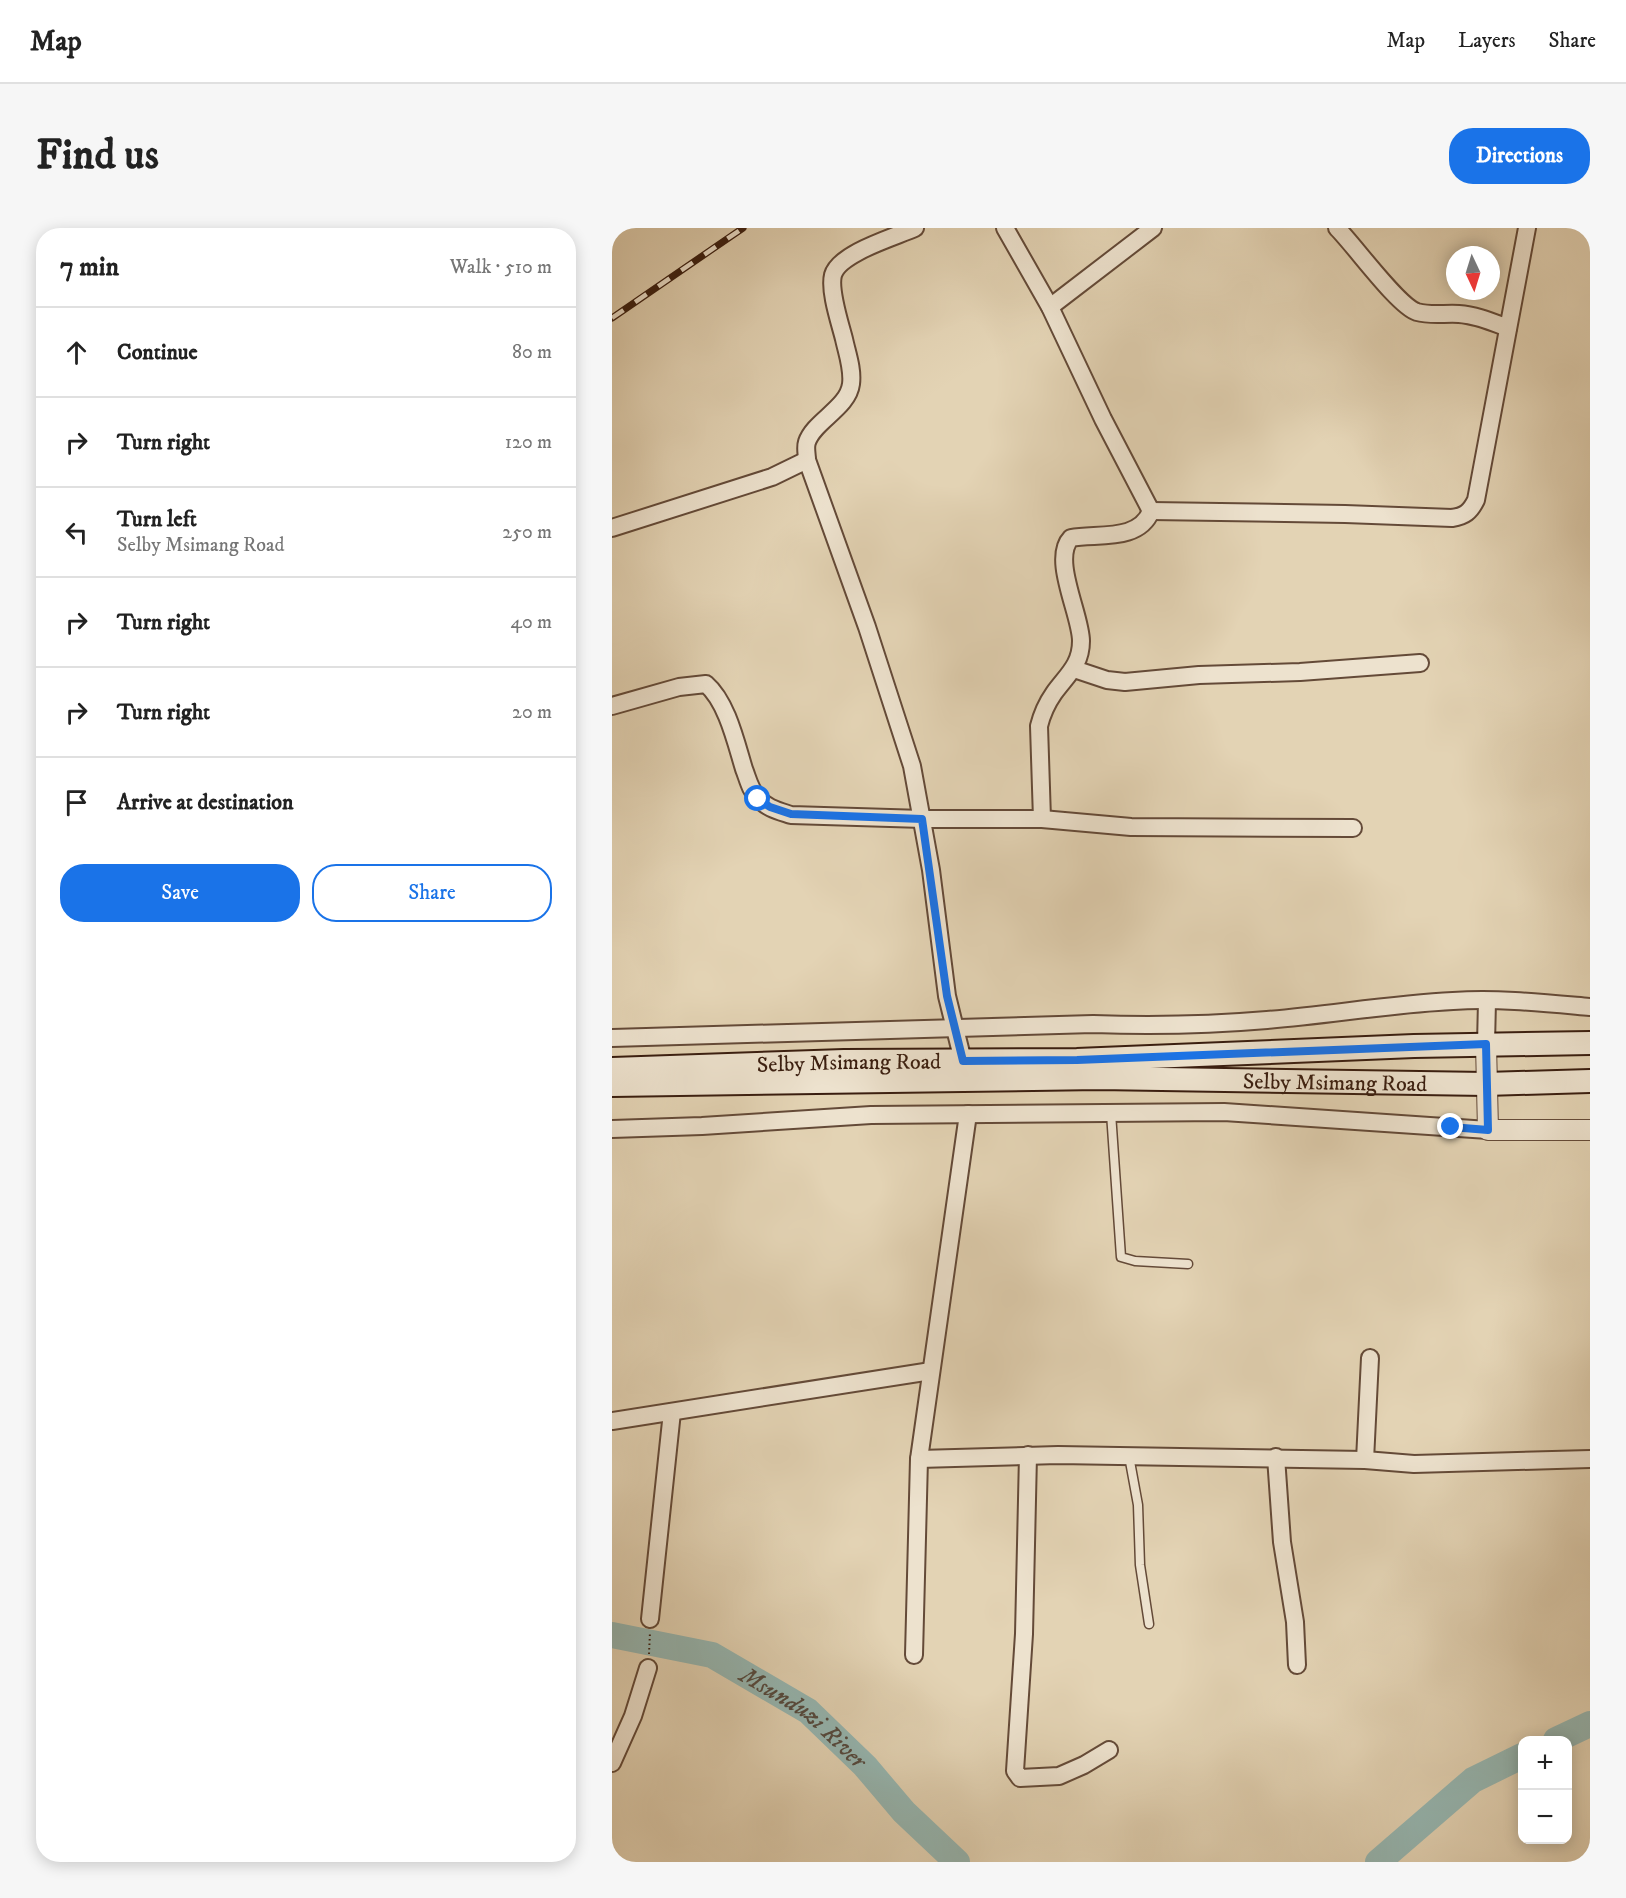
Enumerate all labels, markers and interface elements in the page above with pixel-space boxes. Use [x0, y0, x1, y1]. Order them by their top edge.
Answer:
text: Map [30, 24, 82, 59]
text: Map [1386, 28, 1425, 54]
text: Layers [1458, 28, 1516, 54]
text: Share [1549, 28, 1596, 54]
button: Directions [1449, 128, 1590, 184]
text: Find us [36, 130, 159, 182]
north arrow [1446, 246, 1500, 300]
text: 7 min [60, 251, 119, 284]
text: Walk · 510 m [450, 255, 552, 280]
icon: ahead [60, 336, 93, 369]
text: Continue [117, 339, 198, 366]
text: 80 m [512, 340, 552, 365]
icon: right [60, 426, 93, 459]
text: Turn right [117, 429, 210, 456]
text: 120 m [505, 430, 552, 455]
text: Turn left [117, 506, 197, 533]
icon: left [60, 516, 93, 549]
text: 250 m [502, 520, 552, 545]
text: Selby Msimang Road [117, 533, 284, 558]
icon: right [60, 606, 93, 639]
text: Turn right [117, 609, 210, 636]
text: 40 m [510, 610, 552, 635]
icon: right [60, 696, 93, 729]
text: Turn right [117, 699, 210, 726]
text: 20 m [512, 700, 552, 725]
route start [744, 785, 770, 811]
icon: arrive [60, 786, 93, 819]
text: Arrive at destination [117, 789, 294, 816]
button: Save [60, 864, 300, 922]
button: Share [312, 864, 552, 922]
street label: Selby Msimang Road [756, 1049, 941, 1079]
street label: Selby Msimang Road [1243, 1068, 1427, 1098]
route end [1437, 1113, 1463, 1139]
water label: Msunduzi River [732, 1660, 874, 1777]
map controls [1518, 1736, 1572, 1844]
button: + [1518, 1736, 1572, 1790]
button: − [1518, 1790, 1572, 1844]

